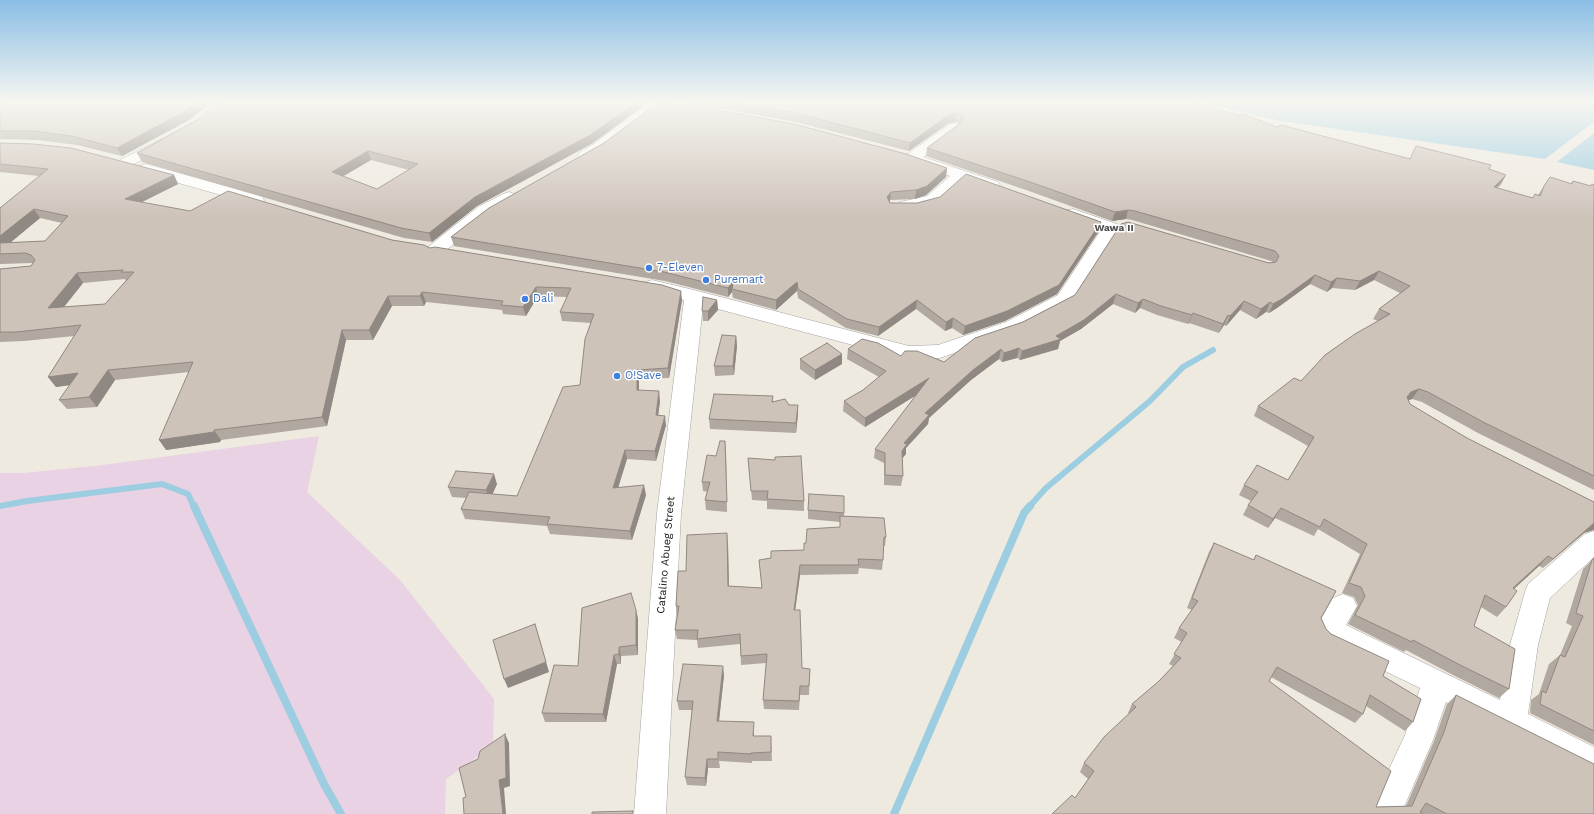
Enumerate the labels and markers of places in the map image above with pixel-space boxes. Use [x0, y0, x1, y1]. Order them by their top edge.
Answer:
place label: 7-Eleven [657, 261, 704, 275]
marker: 7-Eleven [644, 263, 654, 273]
place label: Puremart [714, 273, 764, 287]
marker: Puremart [701, 275, 711, 285]
place label: Dali [533, 292, 553, 306]
marker: Dali [520, 294, 530, 304]
place label: O!Save [625, 369, 661, 383]
marker: O!Save [612, 371, 622, 381]

